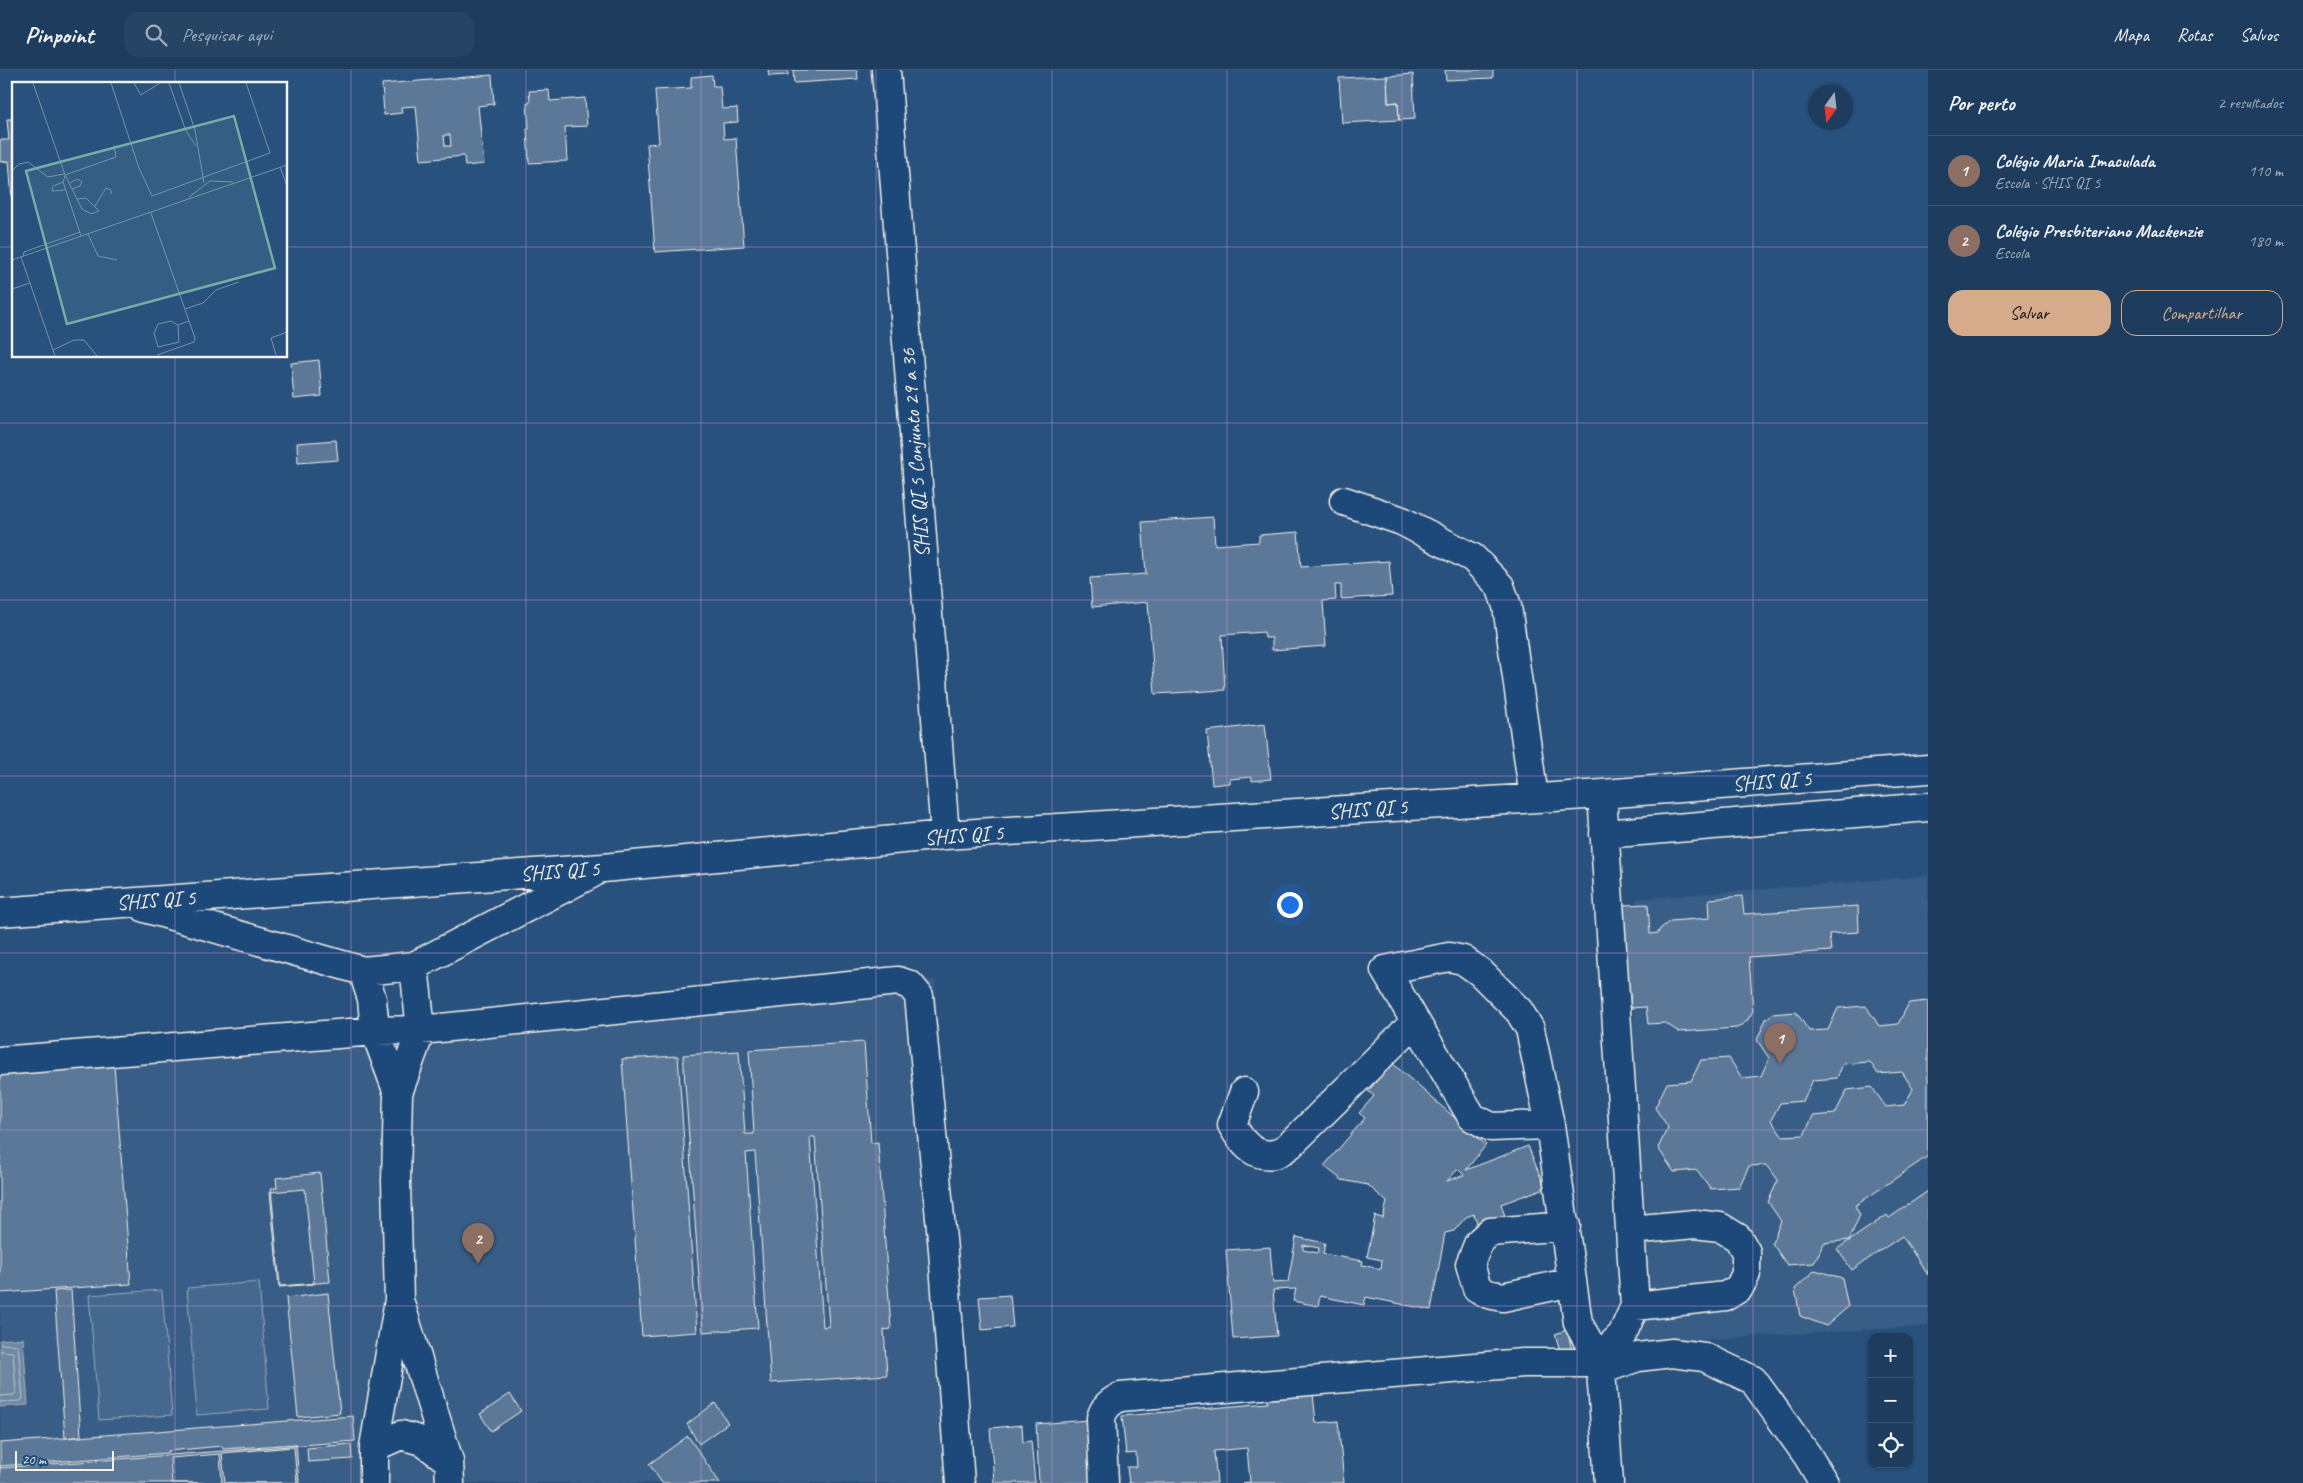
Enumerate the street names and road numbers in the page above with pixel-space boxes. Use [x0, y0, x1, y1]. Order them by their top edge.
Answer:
street label: SHIS QI 5 Conjunto 29 a 36 [895, 347, 935, 558]
street label: SHIS QI 5 [1732, 765, 1814, 797]
street label: SHIS QI 5 [1328, 793, 1410, 825]
street label: SHIS QI 5 [924, 819, 1006, 851]
street label: SHIS QI 5 [520, 855, 602, 887]
street label: SHIS QI 5 [116, 884, 198, 916]

